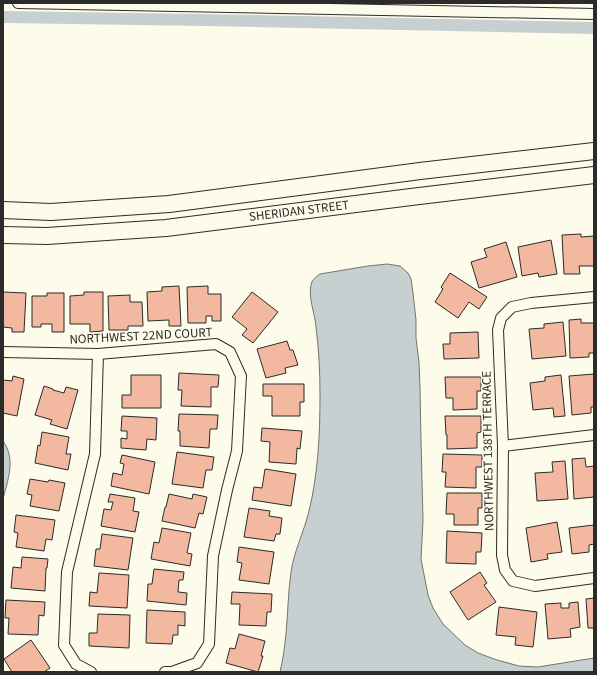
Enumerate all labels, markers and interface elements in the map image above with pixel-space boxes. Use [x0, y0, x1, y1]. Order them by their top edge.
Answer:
street label: SHERIDAN STREET [248, 196, 350, 226]
street label: NORTHWEST 22ND COURT [69, 323, 213, 349]
street label: NORTHWEST 138TH TERRACE [478, 371, 498, 531]

